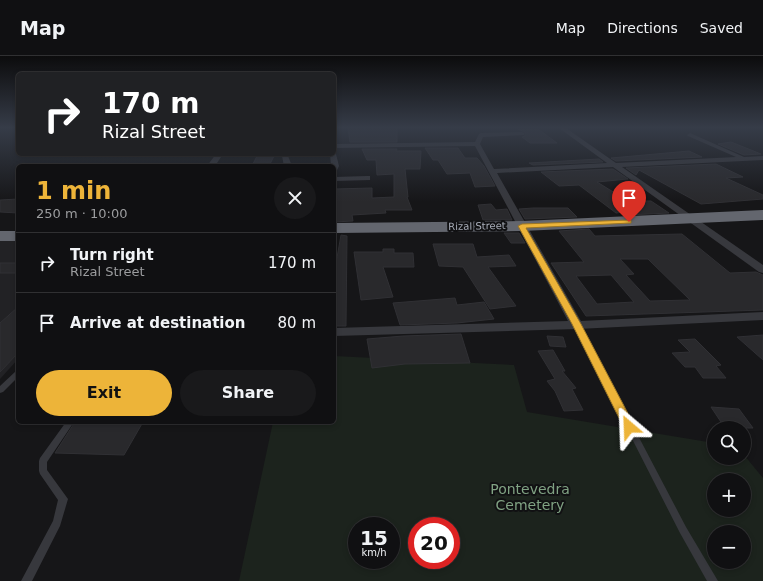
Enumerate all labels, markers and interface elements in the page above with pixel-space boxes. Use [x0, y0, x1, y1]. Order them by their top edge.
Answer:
text: Map [20, 17, 65, 39]
text: Map [556, 20, 585, 36]
text: Directions [607, 20, 678, 36]
text: Saved [700, 20, 743, 36]
text: 170 m [102, 87, 199, 120]
icon: right [36, 88, 88, 140]
text: Rizal Street [102, 121, 205, 142]
text: 1 min [36, 177, 111, 205]
button: close [274, 177, 316, 219]
pin [612, 181, 646, 222]
icon: arrive [618, 187, 640, 209]
text: 250 m · 10:00 [36, 206, 127, 221]
street label: Rizal Street [448, 220, 506, 232]
text: Turn right [70, 246, 154, 264]
icon: right [36, 252, 58, 274]
text: 170 m [268, 254, 316, 272]
text: Rizal Street [70, 264, 145, 279]
icon: arrive [36, 312, 58, 334]
text: Arrive at destination [70, 314, 245, 332]
text: 80 m [278, 314, 316, 332]
button: Exit [36, 370, 172, 416]
button: Share [180, 370, 316, 416]
position arrow [608, 406, 650, 448]
map controls [707, 421, 751, 569]
button: search [707, 421, 751, 465]
button: + [707, 473, 751, 517]
park label: Pontevedra Cemetery [490, 481, 570, 513]
speed limit sign: 20 [408, 517, 460, 569]
button: − [707, 525, 751, 569]
text: 15 [360, 526, 388, 550]
text: km/h [361, 547, 387, 558]

